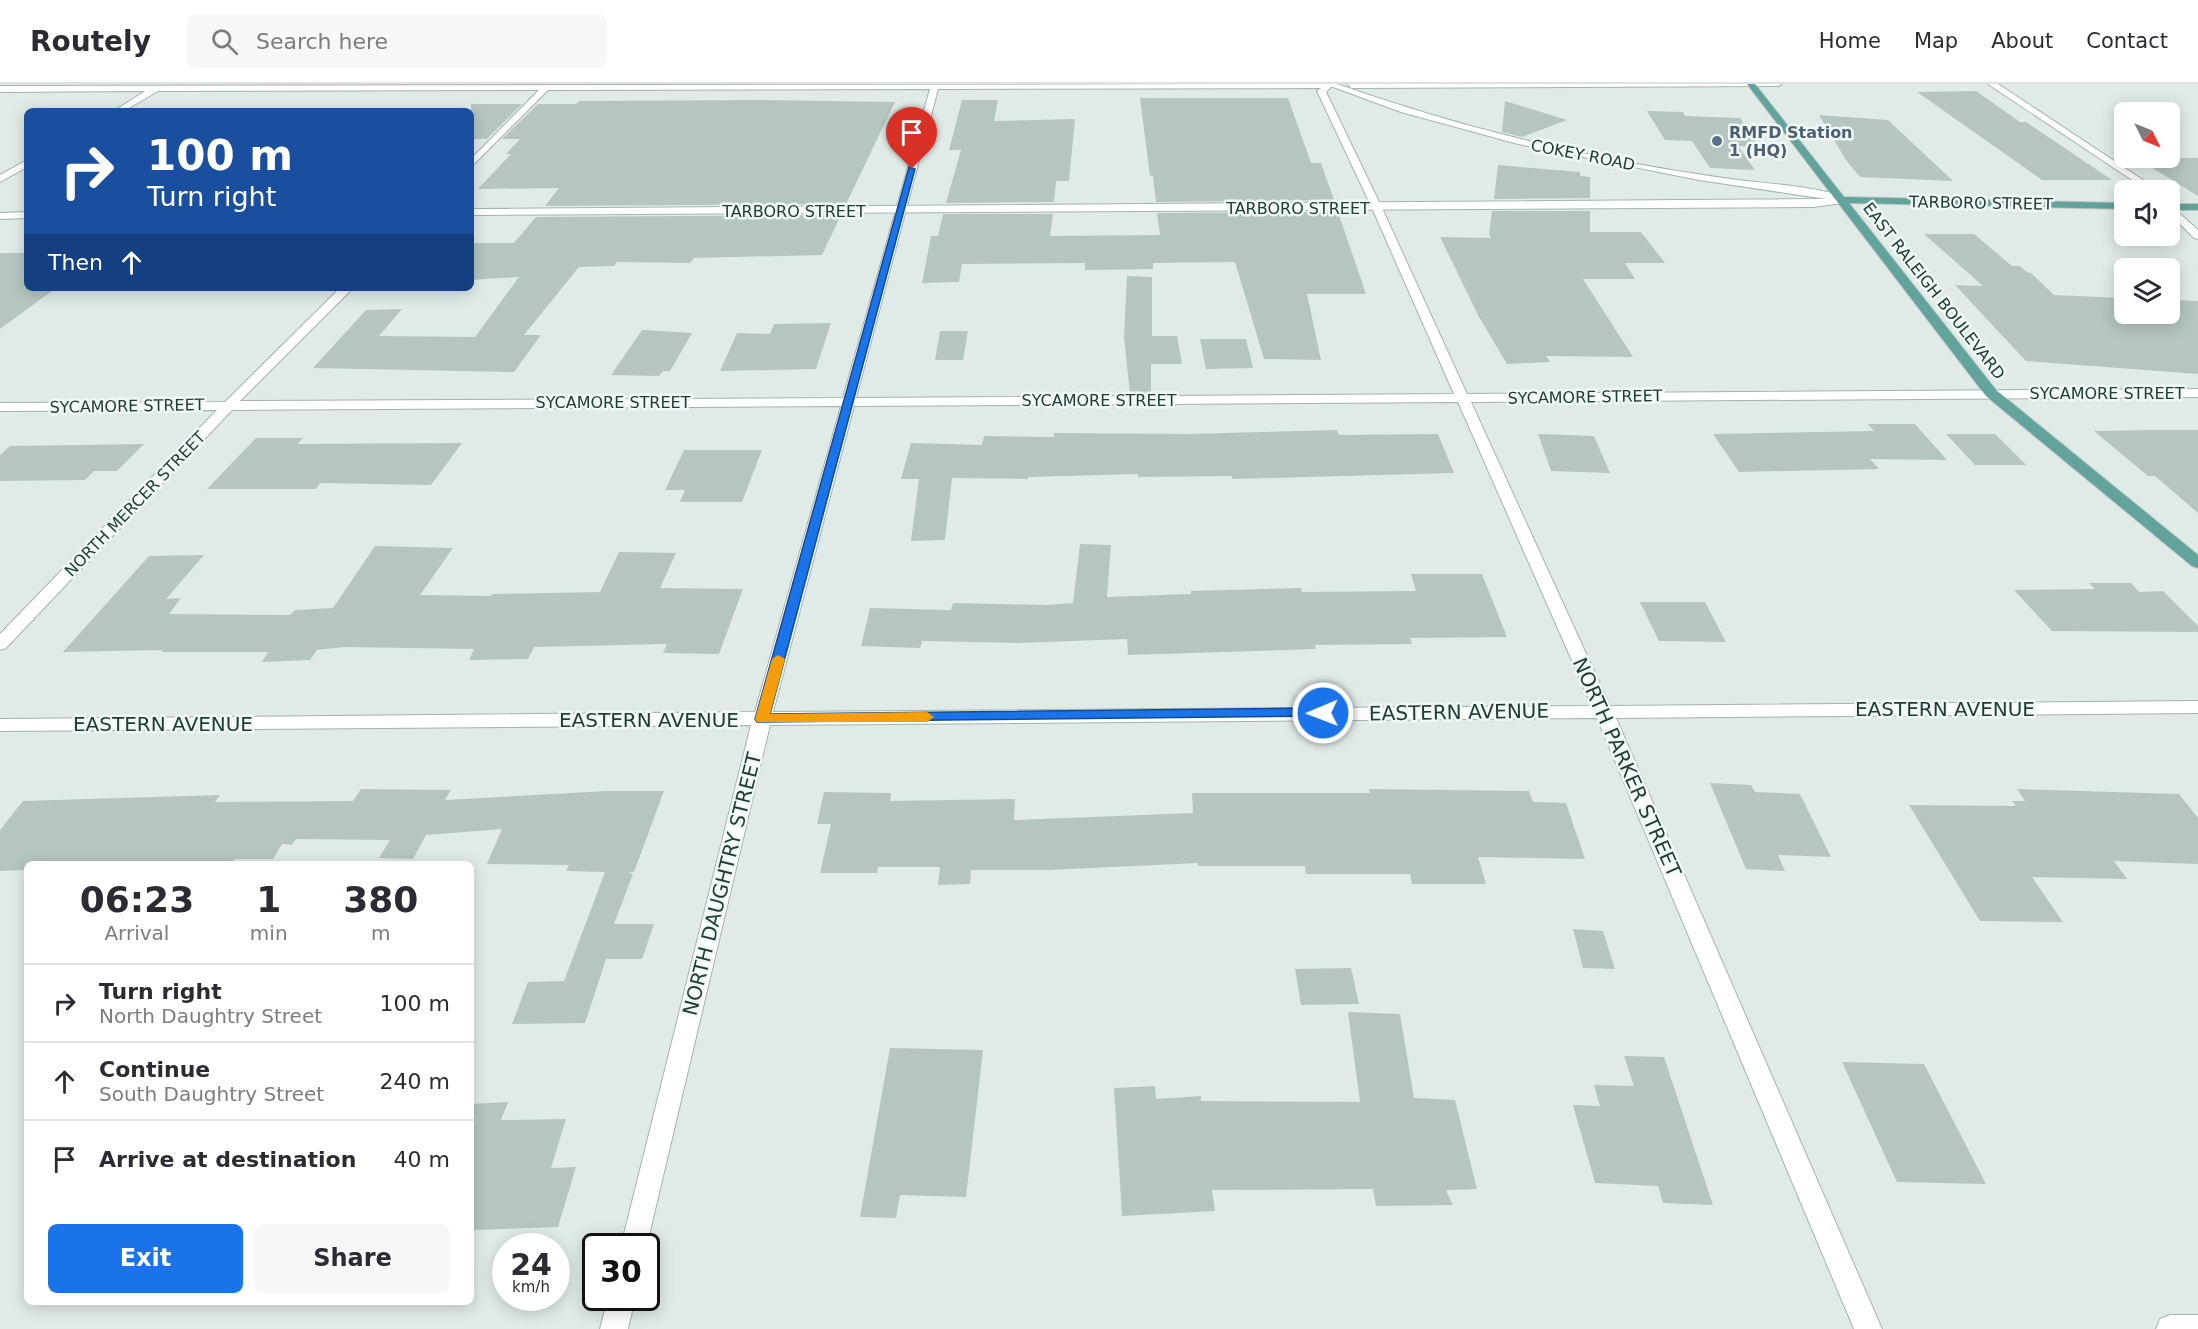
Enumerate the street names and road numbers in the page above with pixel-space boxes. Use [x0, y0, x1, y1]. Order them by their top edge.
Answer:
street label: COKEY ROAD [1529, 136, 1637, 174]
street label: TARBORO STREET [1908, 192, 2053, 214]
street label: TARBORO STREET [1225, 199, 1370, 218]
street label: EAST RALEIGH BOULEVARD [1859, 199, 2009, 383]
street label: TARBORO STREET [721, 202, 866, 221]
street label: SYCAMORE STREET [2030, 384, 2185, 403]
street label: SYCAMORE STREET [1507, 386, 1663, 408]
street label: SYCAMORE STREET [1022, 391, 1177, 410]
street label: SYCAMORE STREET [536, 393, 691, 412]
street label: SYCAMORE STREET [49, 395, 205, 417]
street label: NORTH MERCER STREET [61, 427, 209, 580]
street label: NORTH PARKER STREET [1568, 654, 1687, 881]
street label: EASTERN AVENUE [1855, 697, 2035, 721]
street label: EASTERN AVENUE [1369, 698, 1549, 726]
street label: EASTERN AVENUE [559, 708, 739, 732]
street label: EASTERN AVENUE [73, 712, 253, 736]
street label: NORTH DAUGHTRY STREET [678, 749, 767, 1018]

